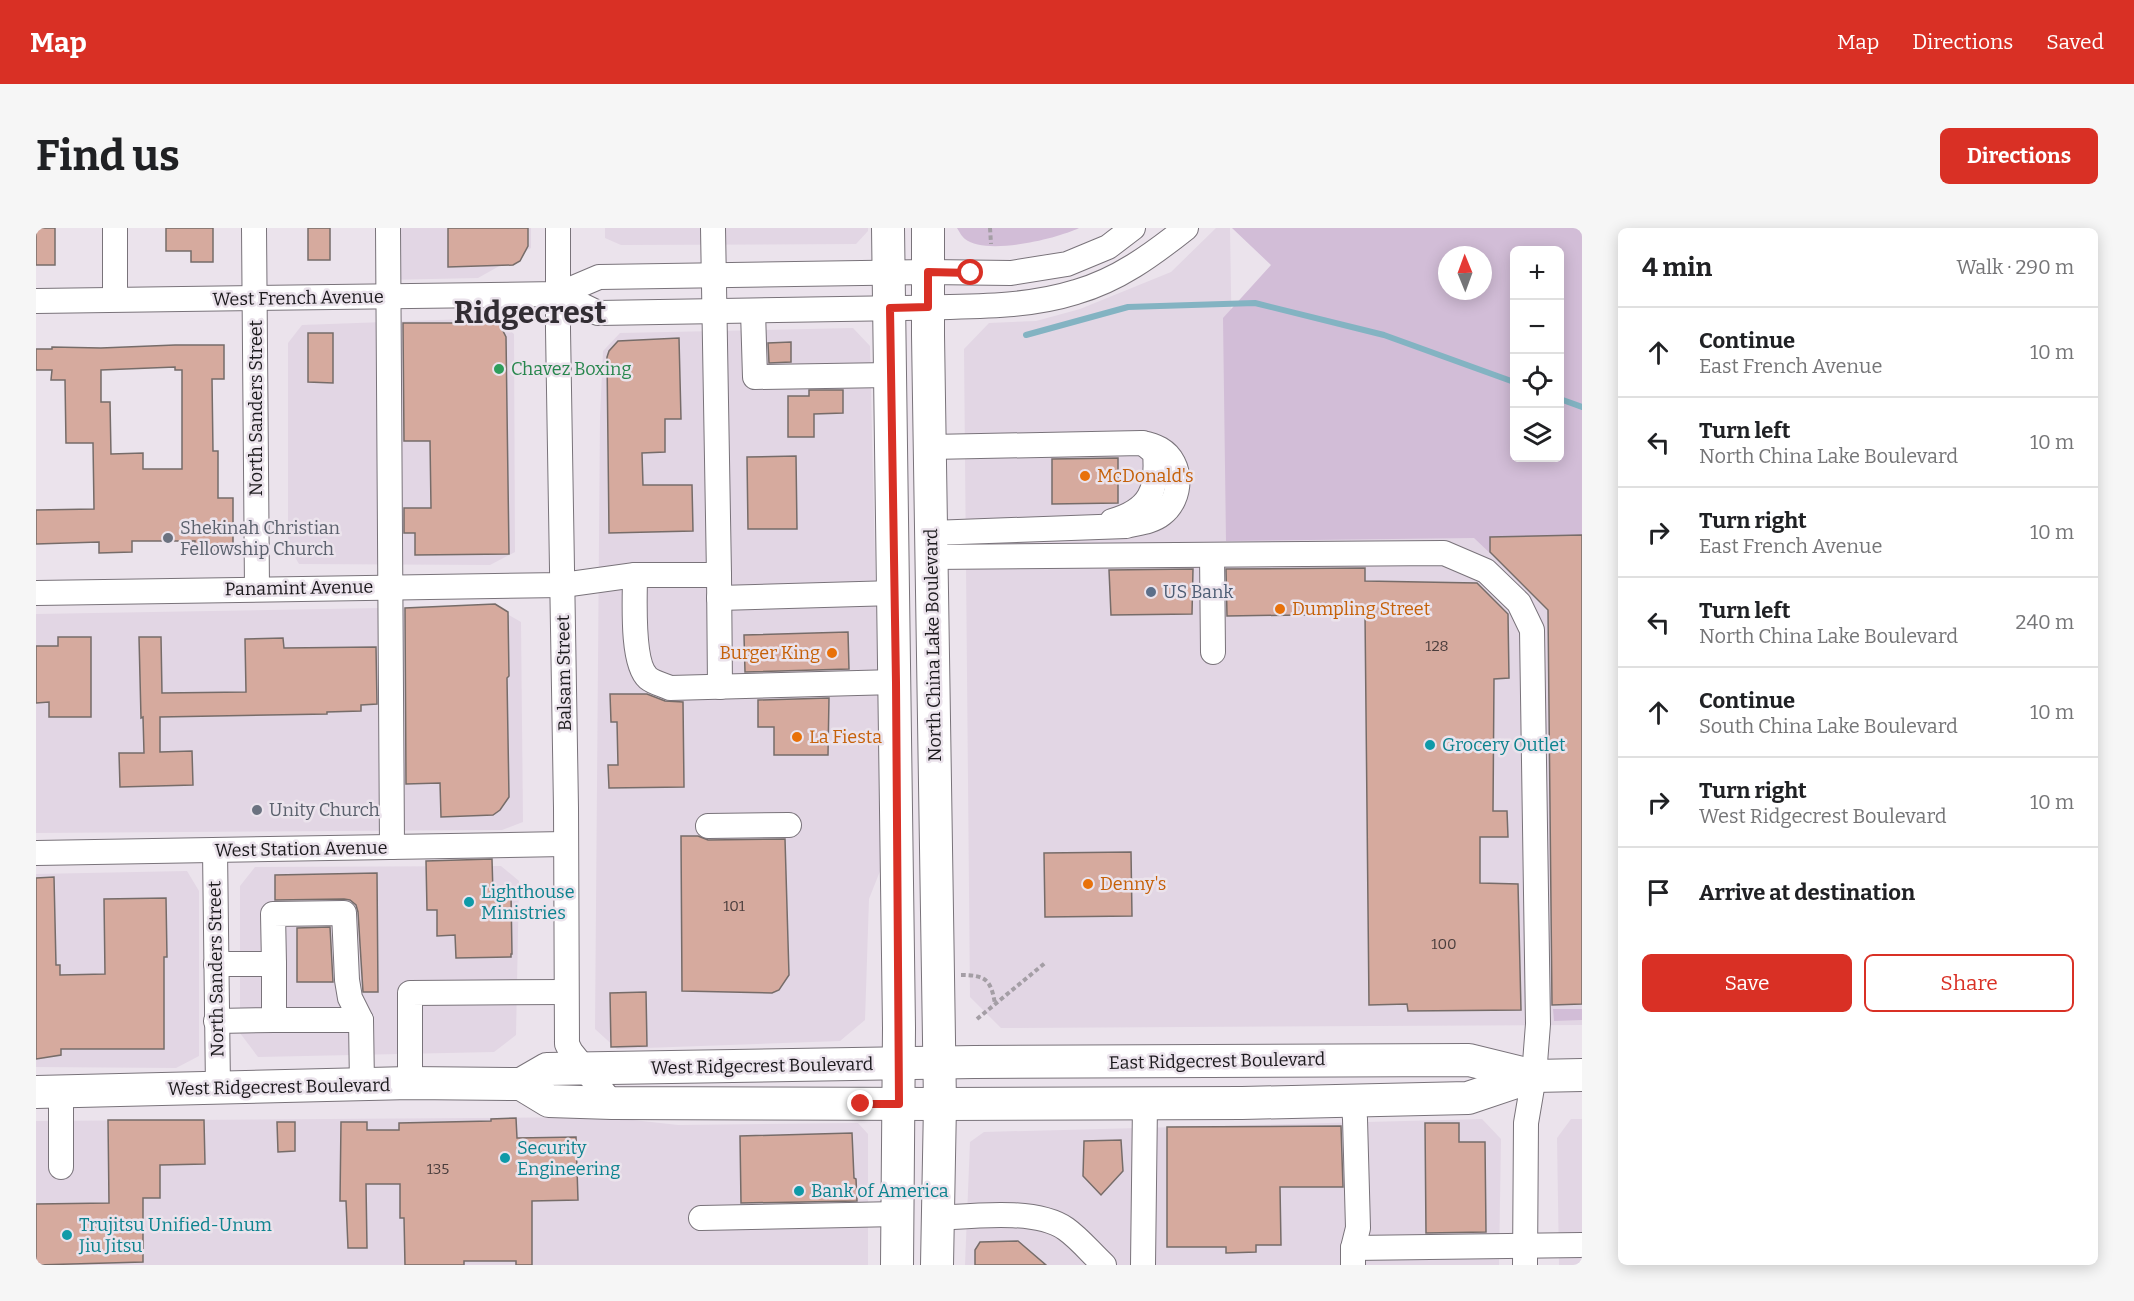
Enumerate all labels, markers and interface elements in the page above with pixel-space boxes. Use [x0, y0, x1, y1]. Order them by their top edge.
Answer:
text: Map [30, 26, 87, 59]
text: Map [1837, 29, 1879, 55]
text: Directions [1912, 29, 2013, 55]
text: Saved [2046, 29, 2104, 55]
button: Directions [1940, 128, 2098, 184]
text: Find us [36, 131, 180, 181]
north arrow [1438, 246, 1492, 300]
map controls [1510, 246, 1564, 462]
button: + [1510, 246, 1564, 300]
text: 4 min [1642, 252, 1712, 283]
text: Walk · 290 m [1956, 255, 2074, 279]
route start [957, 259, 983, 285]
street label: West French Avenue [212, 286, 384, 310]
district label: Ridgecrest [454, 295, 606, 331]
button: − [1510, 300, 1564, 354]
street label: North Sanders Street [245, 319, 267, 496]
text: Continue [1699, 327, 1795, 354]
icon: ahead [1642, 336, 1675, 369]
text: 10 m [2030, 340, 2074, 364]
button: locate [1510, 354, 1564, 408]
text: East French Avenue [1699, 354, 1882, 378]
place label: Chavez Boxing [511, 358, 632, 380]
marker: Chavez Boxing [492, 362, 506, 376]
button: layers [1510, 408, 1564, 462]
text: Turn left [1699, 417, 1791, 444]
icon: left [1642, 426, 1675, 459]
text: 10 m [2030, 430, 2074, 454]
text: North China Lake Boulevard [1699, 444, 1958, 468]
place label: McDonald's [1097, 465, 1194, 487]
marker: McDonald's [1078, 469, 1092, 483]
text: Turn right [1699, 507, 1807, 534]
icon: right [1642, 516, 1675, 549]
place label: Shekinah Christian Fellowship Church [180, 517, 341, 560]
text: 10 m [2030, 520, 2074, 544]
street label: North China Lake Boulevard [920, 528, 946, 762]
marker: Shekinah Christian Fellowship Church [161, 531, 175, 545]
text: East French Avenue [1699, 534, 1882, 558]
street label: Panamint Avenue [224, 576, 374, 600]
place label: US Bank [1163, 581, 1234, 603]
marker: US Bank [1144, 585, 1158, 599]
text: Turn left [1699, 597, 1791, 624]
place label: Dumpling Street [1292, 598, 1431, 620]
marker: Dumpling Street [1273, 602, 1287, 616]
icon: left [1642, 606, 1675, 639]
text: 240 m [2016, 610, 2074, 634]
street label: Balsam Street [552, 614, 576, 731]
text: North China Lake Boulevard [1699, 624, 1958, 648]
house number: 128 [1425, 637, 1449, 655]
place label: Burger King [719, 642, 820, 664]
marker: Burger King [825, 646, 839, 660]
text: Continue [1699, 687, 1795, 714]
icon: ahead [1642, 696, 1675, 729]
text: 10 m [2030, 700, 2074, 724]
text: South China Lake Boulevard [1699, 714, 1958, 738]
place label: La Fiesta [809, 726, 882, 748]
marker: La Fiesta [790, 730, 804, 744]
place label: Grocery Outlet [1442, 734, 1566, 756]
marker: Grocery Outlet [1423, 738, 1437, 752]
text: Turn right [1699, 777, 1807, 804]
icon: right [1642, 786, 1675, 819]
text: 10 m [2030, 790, 2074, 814]
place label: Unity Church [269, 799, 380, 821]
marker: Unity Church [250, 803, 264, 817]
text: West Ridgecrest Boulevard [1699, 804, 1947, 828]
street label: West Station Avenue [214, 836, 388, 862]
place label: Denny's [1100, 873, 1166, 895]
icon: arrive [1642, 876, 1675, 909]
marker: Denny's [1081, 877, 1095, 891]
text: Arrive at destination [1699, 879, 1915, 906]
street label: North Sanders Street [203, 880, 229, 1057]
place label: Lighthouse Ministries [481, 881, 575, 924]
marker: Lighthouse Ministries [462, 895, 476, 909]
house number: 101 [723, 897, 745, 915]
house number: 100 [1431, 935, 1457, 953]
button: Save [1642, 954, 1852, 1012]
button: Share [1864, 954, 2074, 1012]
street label: East Ridgecrest Boulevard [1109, 1048, 1326, 1074]
street label: West Ridgecrest Boulevard [650, 1053, 874, 1079]
street label: West Ridgecrest Boulevard [167, 1074, 391, 1100]
route end [847, 1090, 873, 1116]
place label: Security Engineering [517, 1137, 620, 1180]
marker: Security Engineering [498, 1151, 512, 1165]
house number: 135 [427, 1160, 449, 1178]
place label: Bank of America [811, 1180, 949, 1202]
marker: Bank of America [792, 1184, 806, 1198]
place label: Trujitsu Unified-Unum Jiu Jitsu [78, 1214, 272, 1257]
marker: Trujitsu Unified-Unum Jiu Jitsu [60, 1228, 74, 1242]

